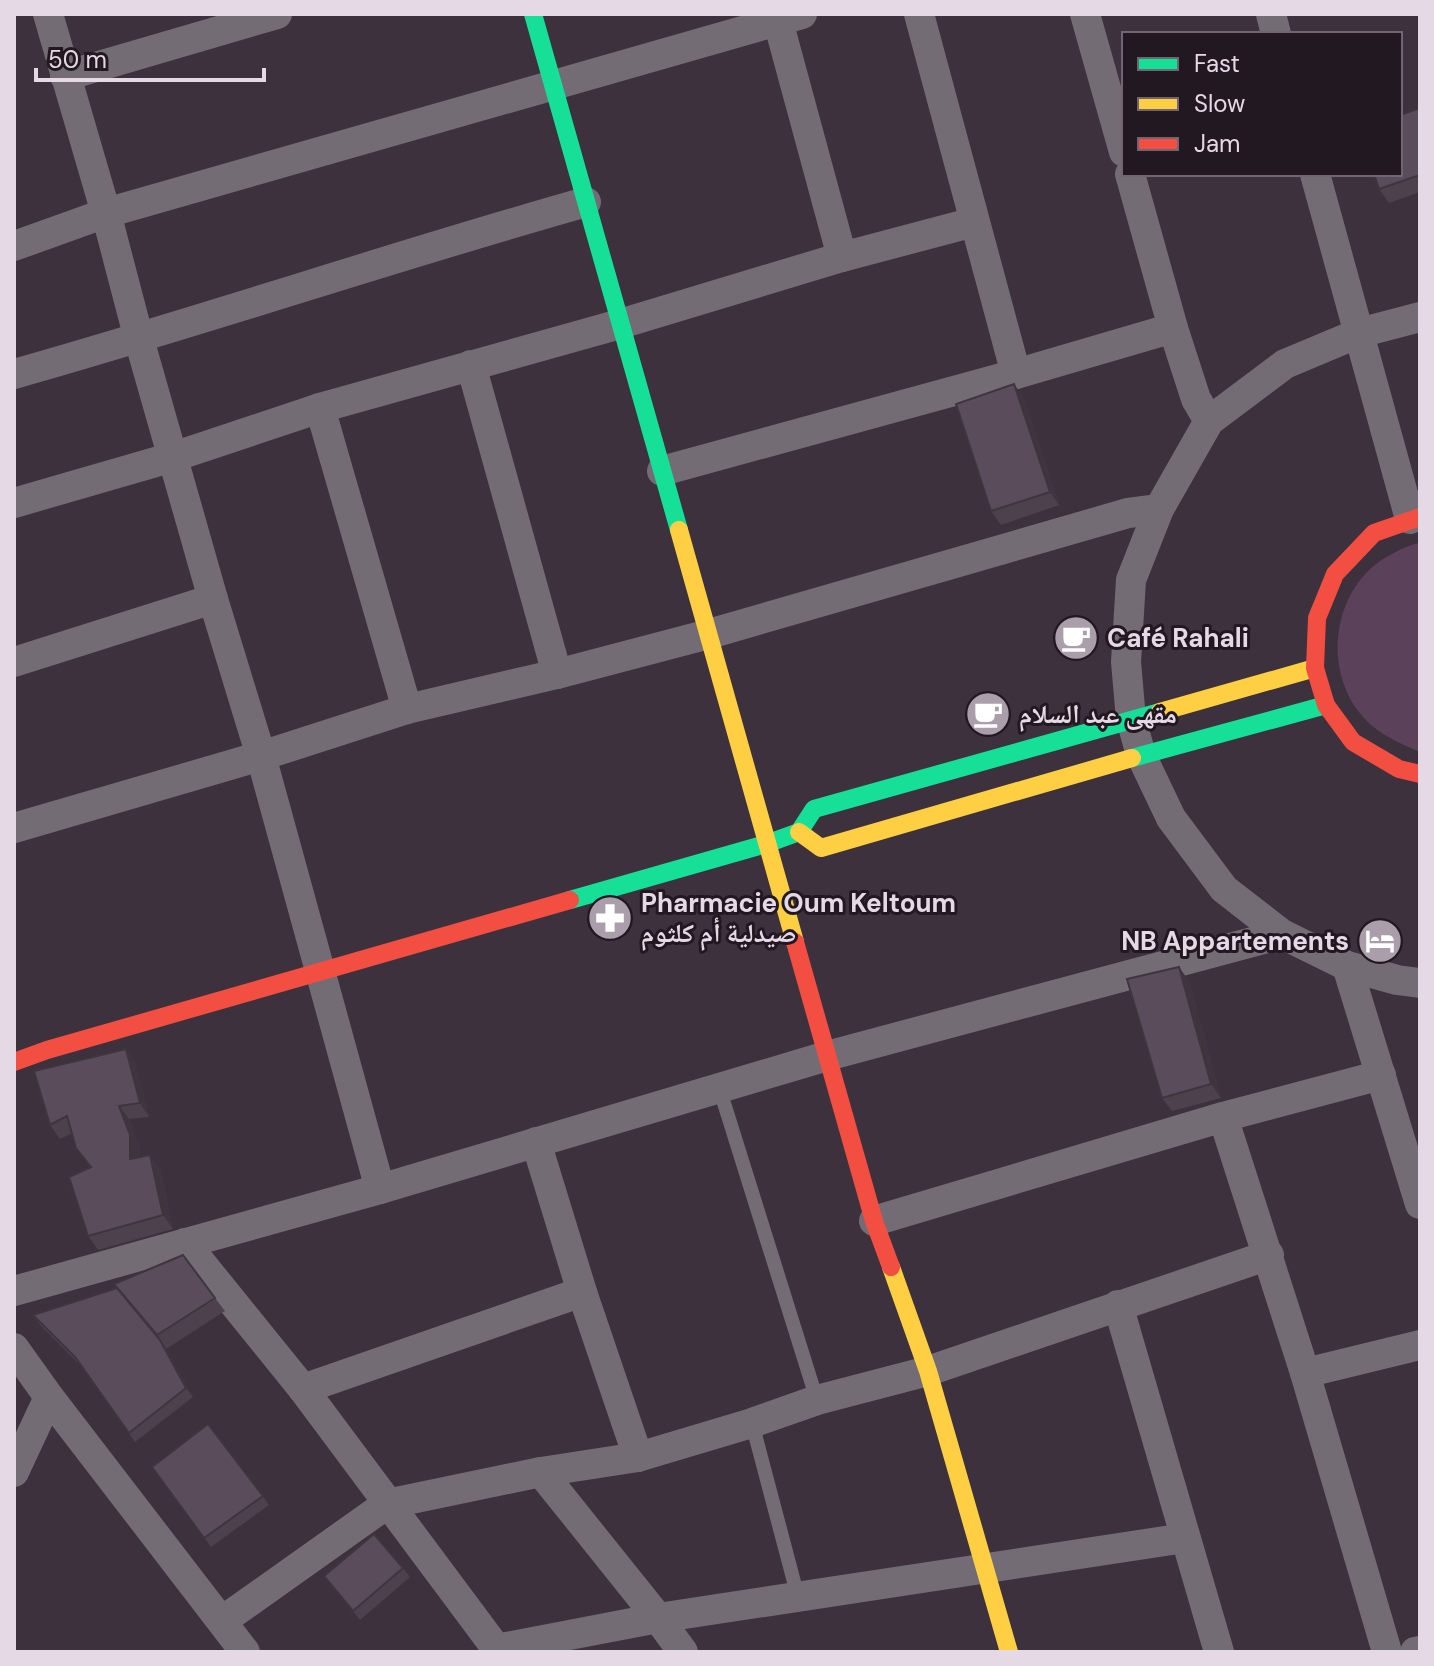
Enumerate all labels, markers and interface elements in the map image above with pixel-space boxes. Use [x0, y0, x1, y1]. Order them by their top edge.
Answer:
scale bar [36, 32, 264, 82]
legend [1122, 32, 1402, 176]
text: 50 m [48, 44, 107, 75]
text: Fast [1194, 48, 1240, 79]
text: Slow [1194, 88, 1245, 119]
text: Jam [1194, 128, 1240, 159]
cafe icon: Café Rahali [1052, 614, 1100, 662]
place label: Café Rahali [1107, 621, 1249, 655]
cafe icon: مقهى عبد السلام [964, 690, 1012, 738]
place label: مقهى عبد السلام [1019, 697, 1177, 732]
place label: Pharmacie Oum Keltoum صيدلية أم كلثوم [641, 886, 956, 951]
pharmacy icon: Pharmacie Oum Keltoum صيدلية أم كلثوم [586, 894, 634, 942]
hotel icon: NB Appartements [1356, 917, 1404, 965]
place label: NB Appartements [1121, 924, 1349, 958]

